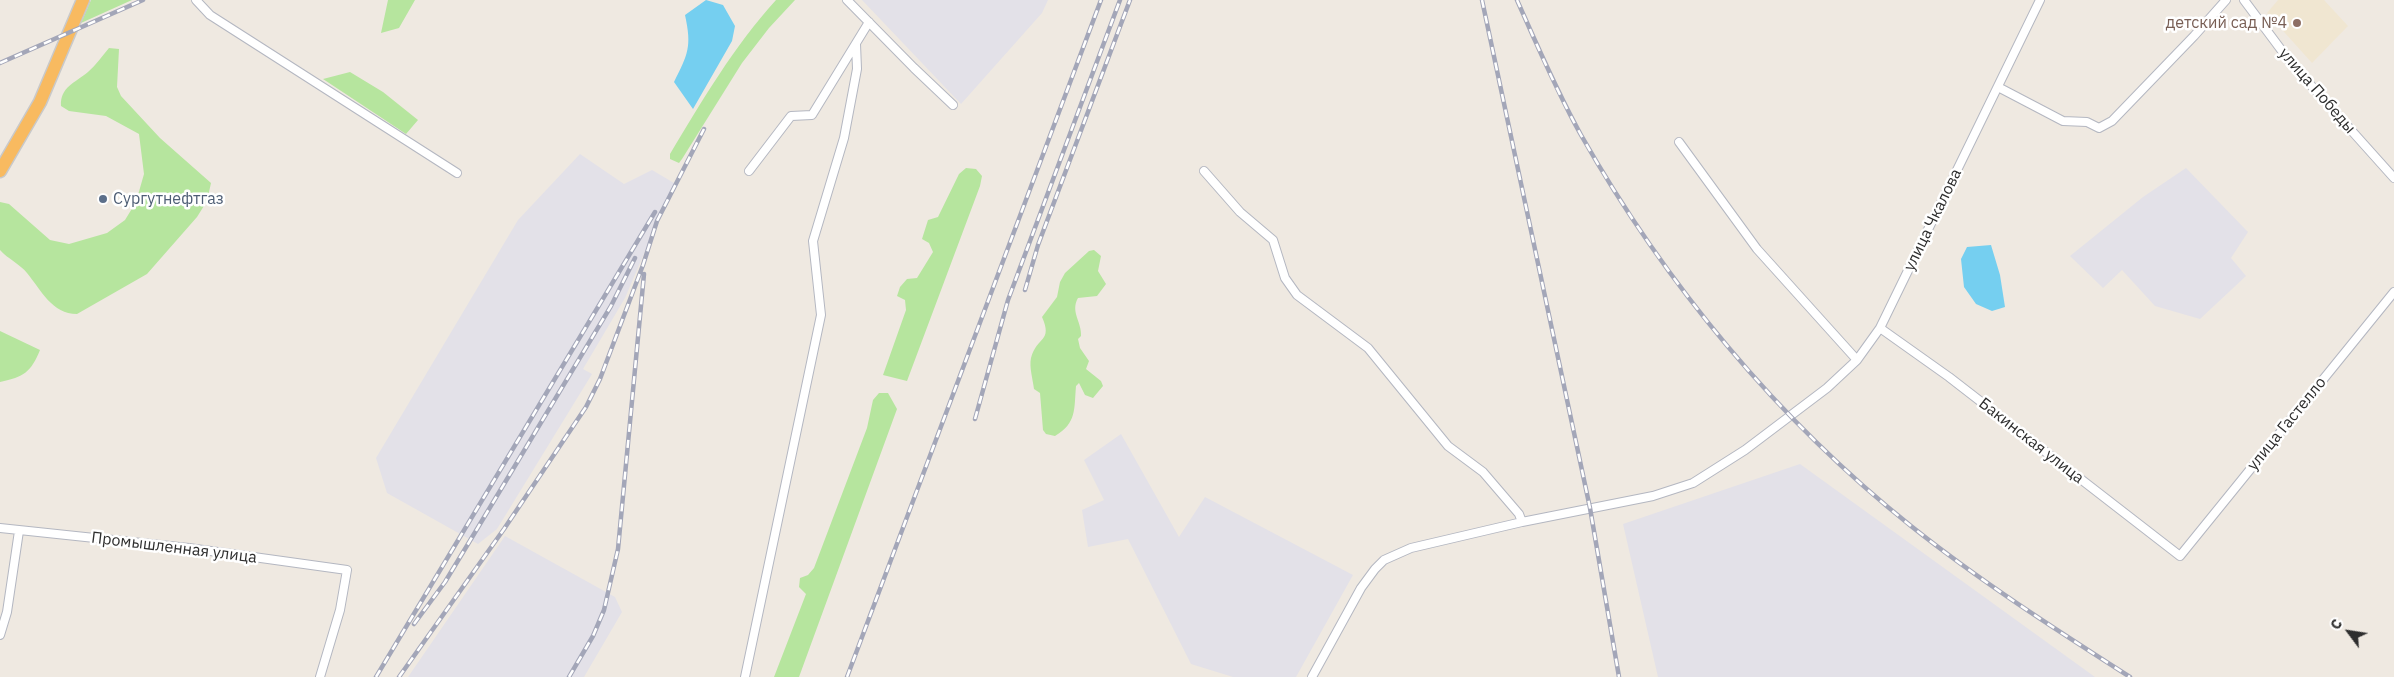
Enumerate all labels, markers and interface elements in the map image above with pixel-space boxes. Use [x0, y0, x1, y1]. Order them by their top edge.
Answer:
place label: детский сад №4 [2166, 13, 2287, 33]
marker: детский сад №4 [2291, 17, 2303, 29]
street label: улица Победы [2275, 44, 2359, 138]
street label: улица Чкалова [1900, 166, 1966, 274]
place label: Сургутнефтгаз [113, 189, 224, 209]
marker: Сургутнефтгаз [97, 193, 109, 205]
street label: улица Гастелло [2244, 373, 2330, 475]
street label: Бакинская улица [1975, 394, 2087, 488]
street label: Промышленная улица [90, 528, 258, 568]
north arrow [2324, 607, 2374, 657]
text: С [2326, 616, 2346, 633]

